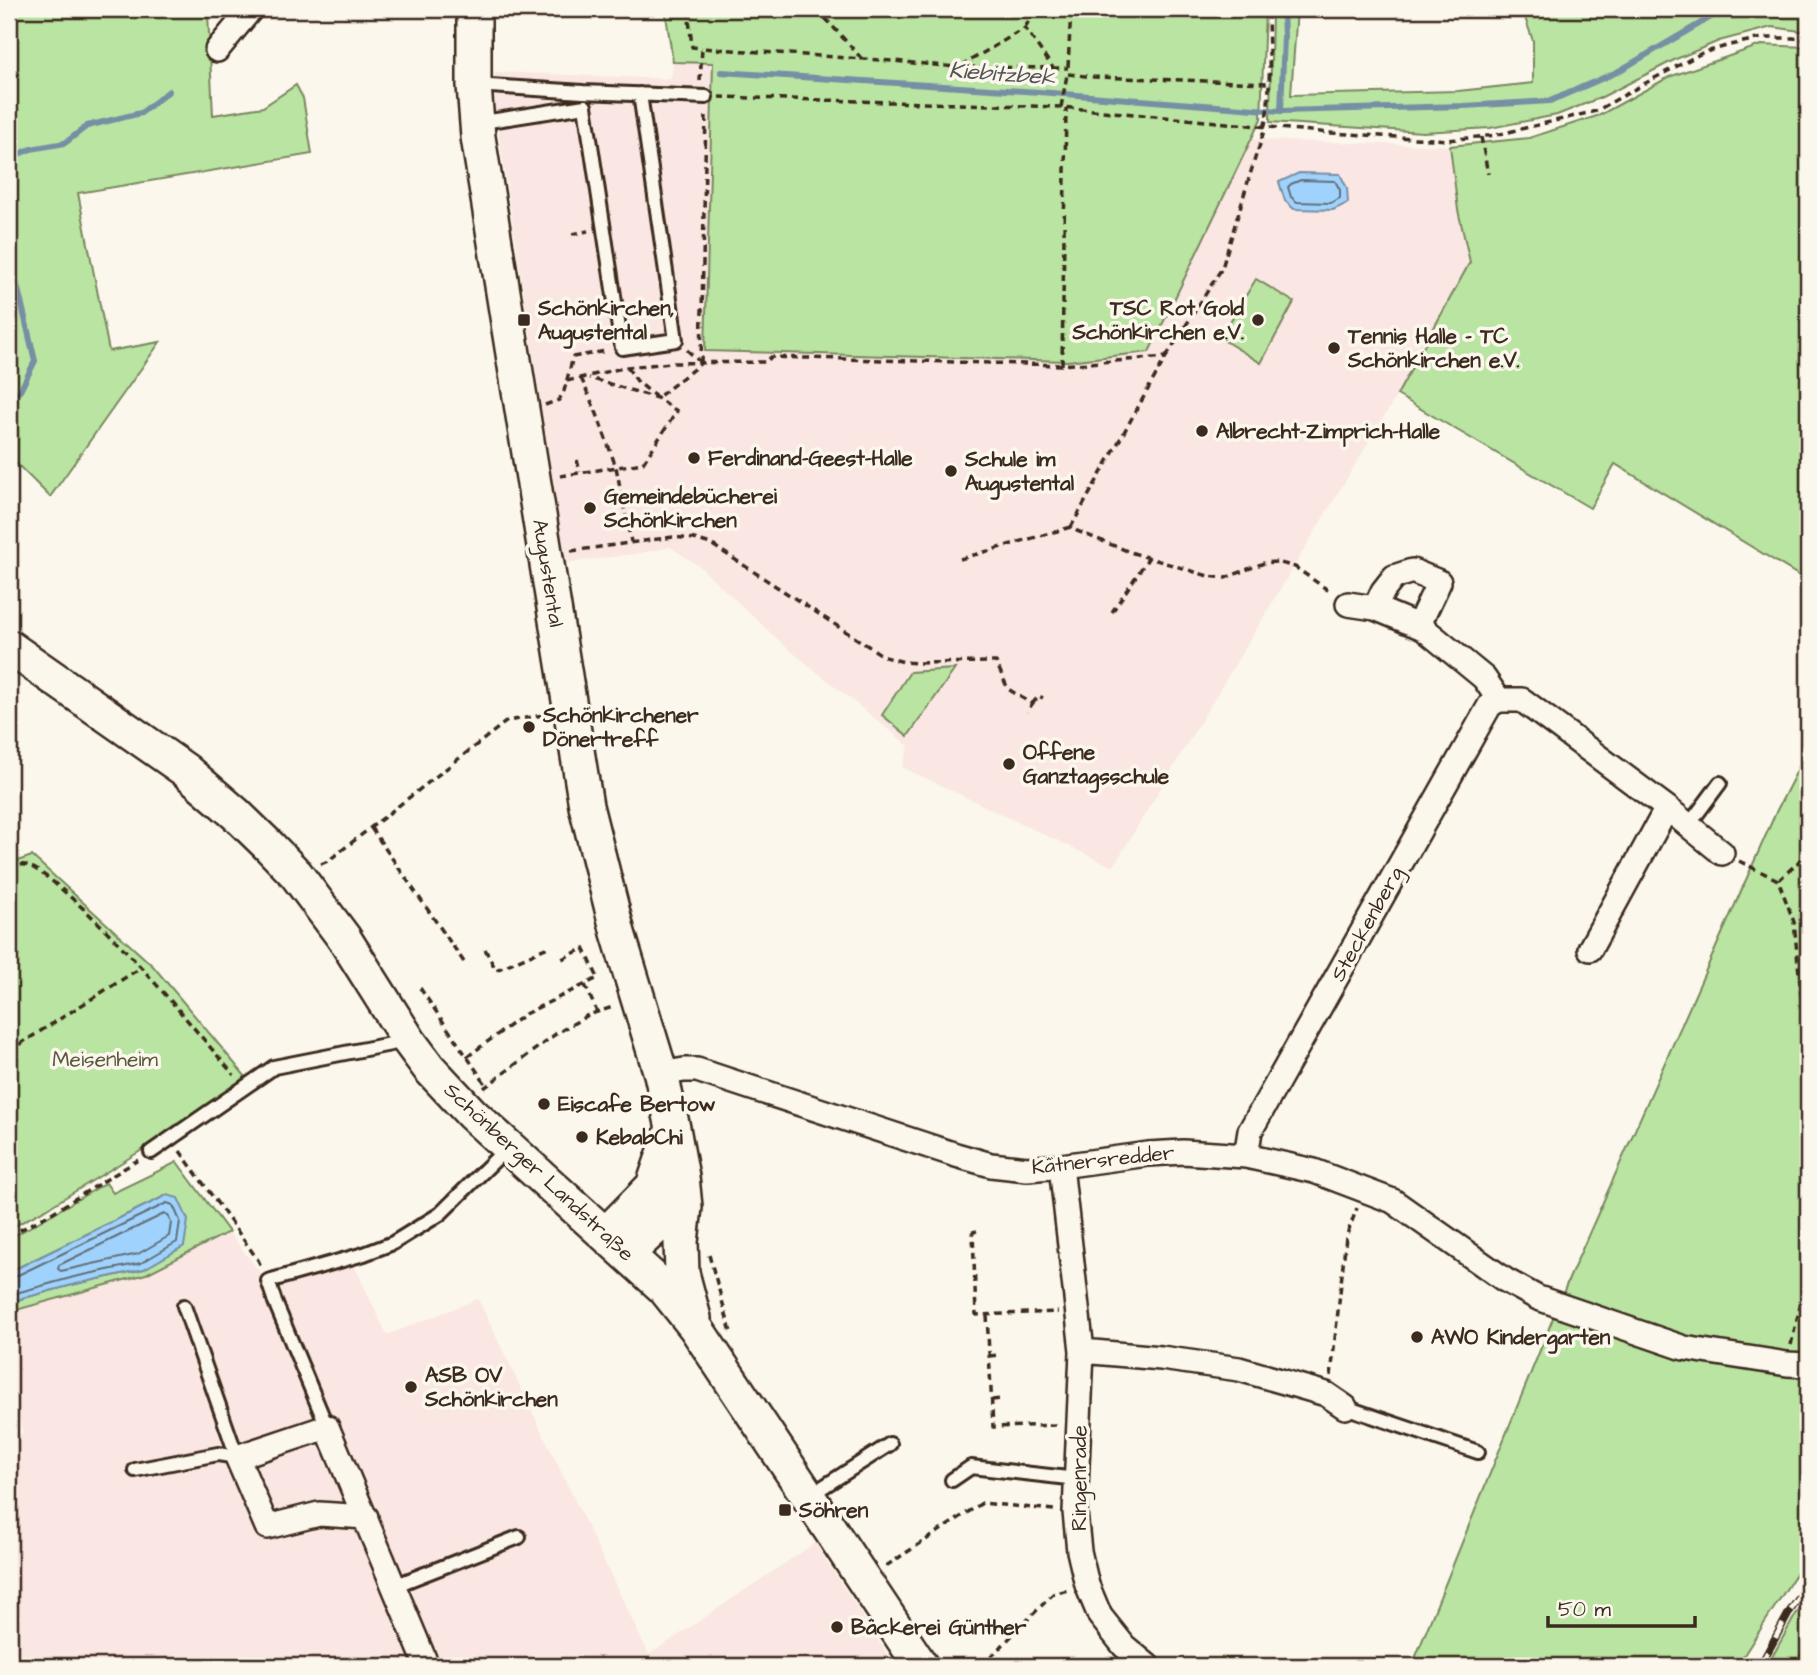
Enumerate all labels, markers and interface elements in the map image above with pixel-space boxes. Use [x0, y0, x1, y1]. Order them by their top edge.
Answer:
water label: Kiebitzbek [948, 54, 1057, 94]
place label: Schönkirchen, Augustental [537, 294, 674, 349]
place label: TSC Rot Gold Schönkirchen e.V. [1071, 294, 1244, 347]
marker: Schönkirchen, Augustental [516, 312, 532, 328]
marker: TSC Rot Gold Schönkirchen e.V. [1250, 312, 1266, 328]
place label: Tennis Halle - TC Schönkirchen e.V. [1347, 322, 1520, 375]
marker: Tennis Halle - TC Schönkirchen e.V. [1326, 340, 1342, 356]
place label: Albrecht-Zimprich-Halle [1216, 417, 1441, 447]
marker: Albrecht-Zimprich-Halle [1194, 423, 1210, 439]
place label: Ferdinand-Geest-Halle [708, 444, 913, 473]
place label: Schule im Augustental [964, 445, 1075, 500]
marker: Ferdinand-Geest-Halle [686, 450, 702, 466]
marker: Schule im Augustental [943, 463, 959, 479]
place label: Gemeindebücherei Schönkirchen [603, 482, 778, 535]
marker: Gemeindebücherei Schönkirchen [582, 500, 598, 516]
street label: Augustental [523, 517, 571, 629]
place label: Schönkirchener Dönertreff [542, 701, 699, 754]
marker: Schönkirchener Dönertreff [521, 719, 537, 735]
place label: Offene Ganztagsschule [1023, 738, 1170, 793]
marker: Offene Ganztagsschule [1001, 756, 1017, 772]
street label: Steckenberg [1324, 861, 1412, 988]
park label: Meisenheim [52, 1045, 158, 1074]
street label: Schönberger Landstraße [436, 1076, 640, 1269]
place label: Eiscafe Bertow [558, 1090, 716, 1119]
marker: Eiscafe Bertow [536, 1096, 552, 1112]
place label: KebabChi [596, 1123, 684, 1152]
marker: KebabChi [574, 1129, 590, 1145]
street label: Kätnersredder [1030, 1138, 1176, 1182]
place label: AWO Kindergarten [1431, 1323, 1611, 1354]
marker: AWO Kindergarten [1409, 1329, 1425, 1345]
place label: ASB OV Schönkirchen [424, 1361, 558, 1414]
marker: ASB OV Schönkirchen [403, 1379, 419, 1395]
street label: Ringenrade [1065, 1425, 1096, 1531]
place label: Söhren [798, 1496, 869, 1525]
marker: Söhren [777, 1502, 793, 1518]
scale bar [1548, 1584, 1694, 1628]
text: 50 m [1558, 1595, 1612, 1624]
place label: Bäckerei Günther [851, 1613, 1027, 1642]
marker: Bäckerei Günther [829, 1619, 845, 1635]

